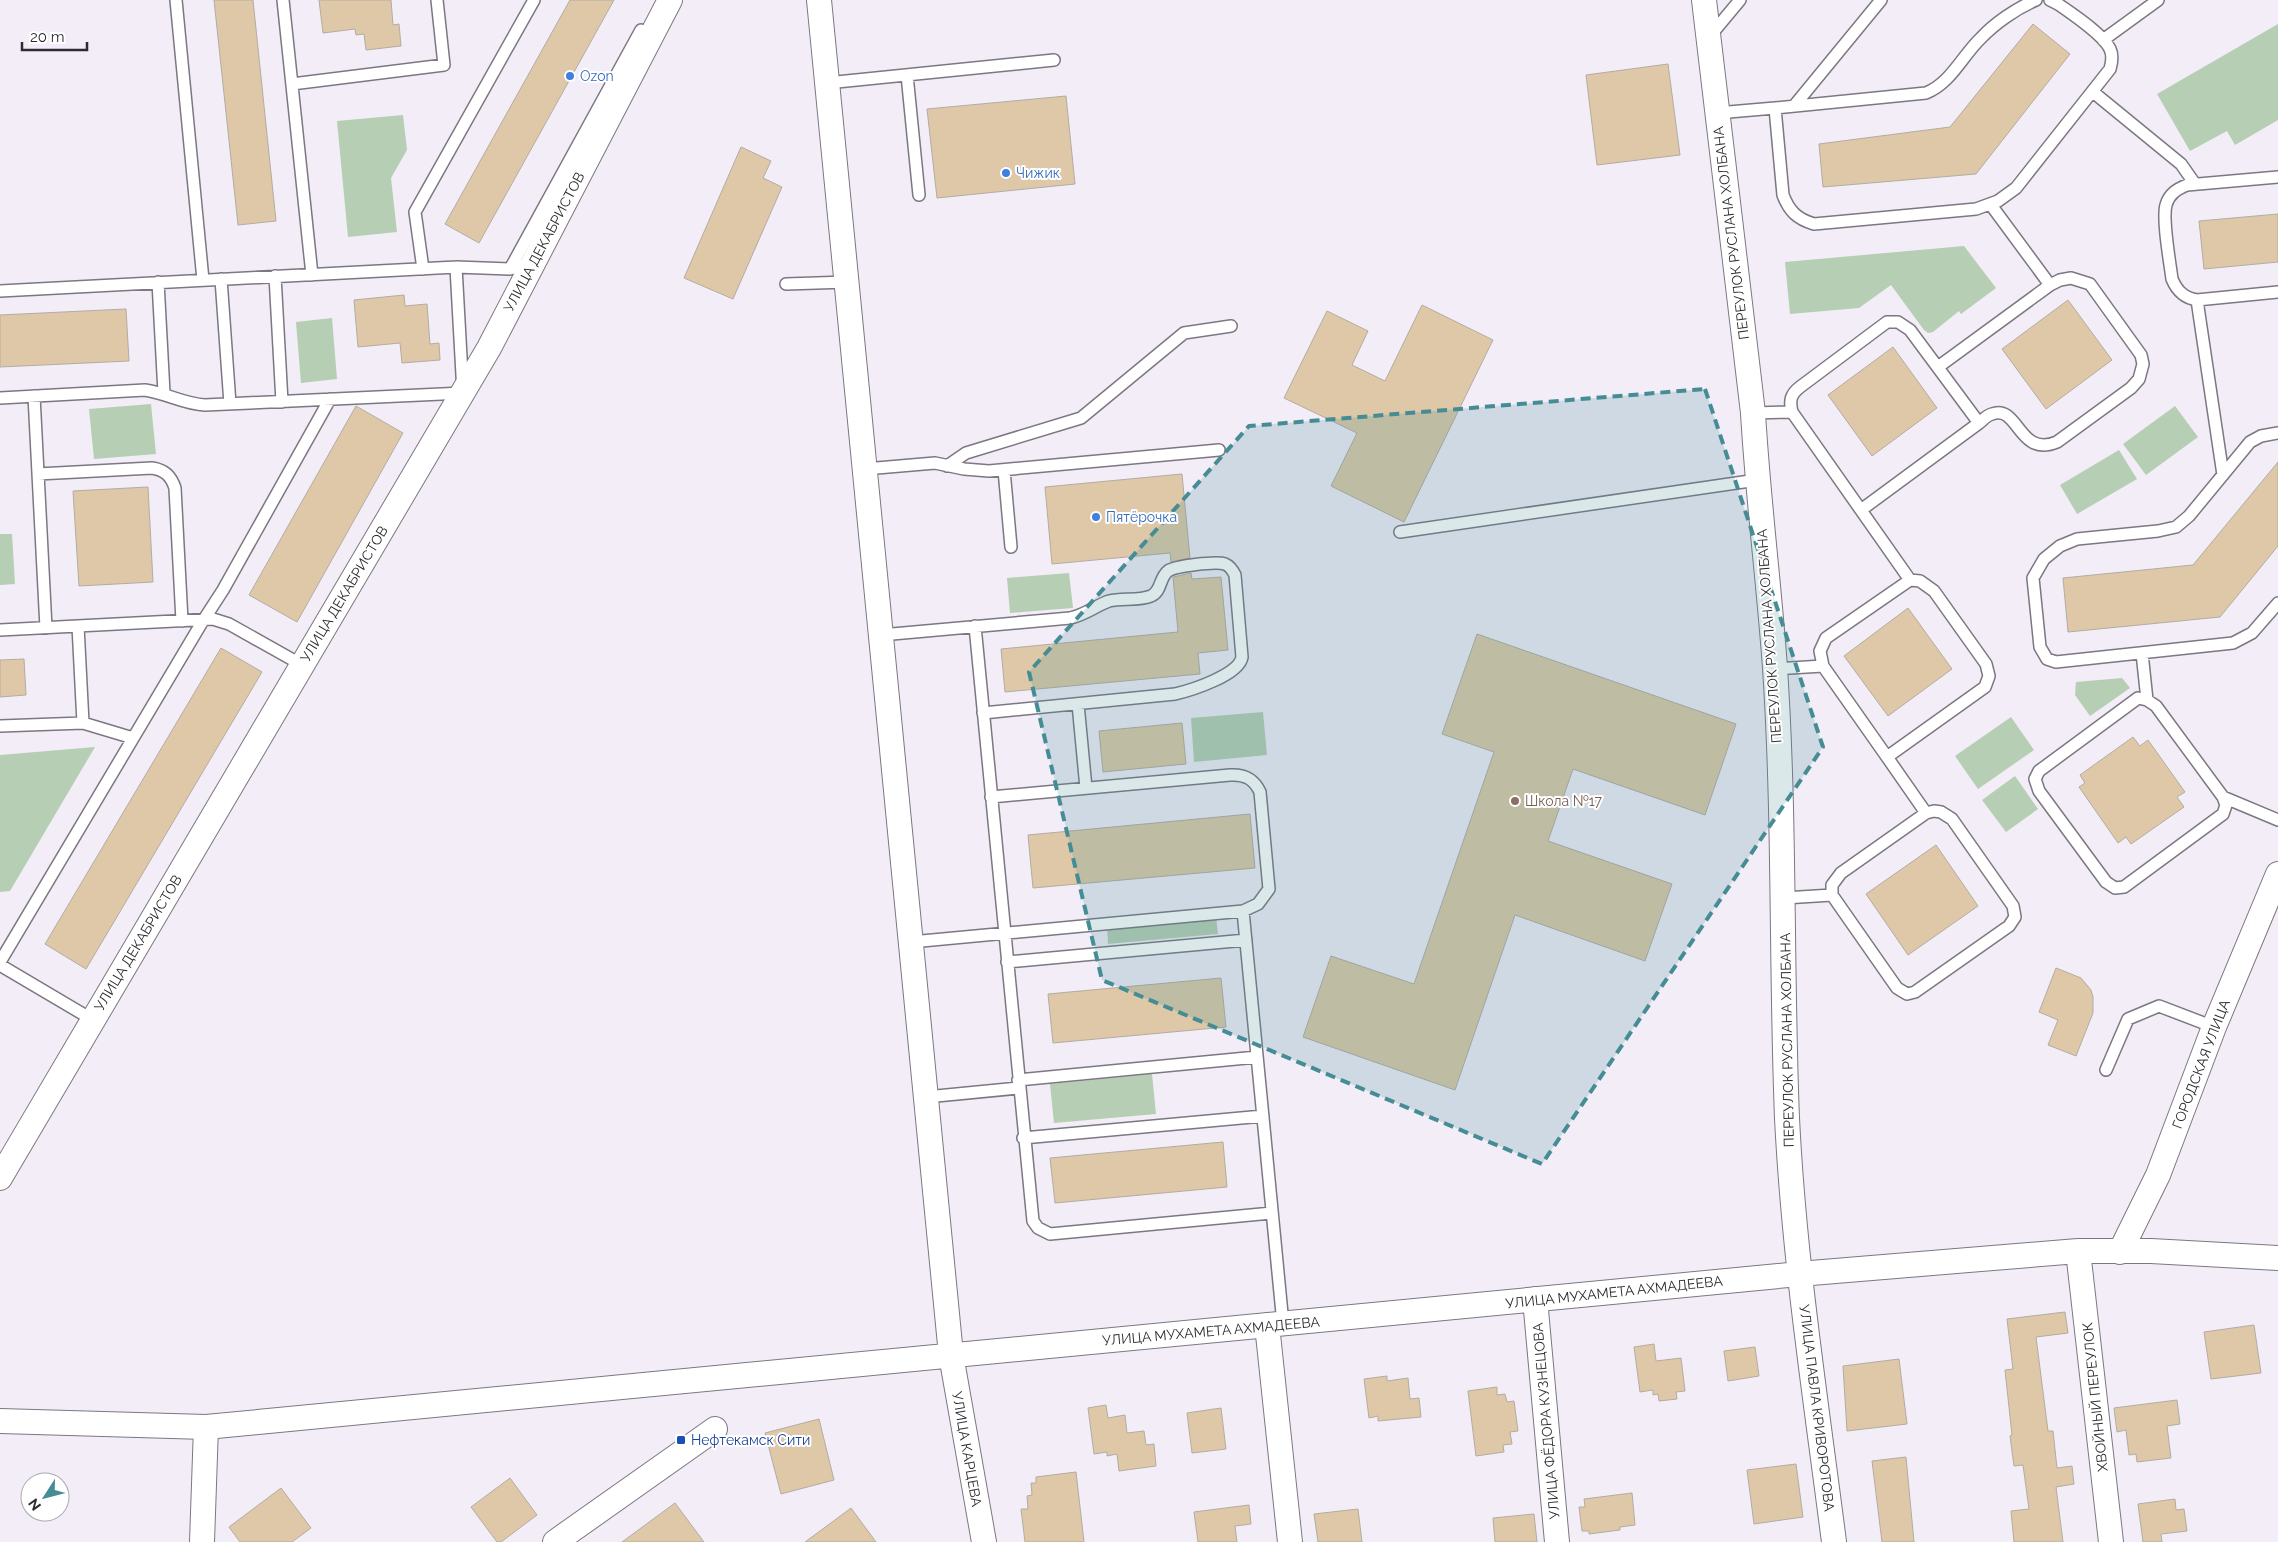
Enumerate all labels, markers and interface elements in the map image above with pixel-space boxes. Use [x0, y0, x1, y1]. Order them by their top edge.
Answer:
scale bar [22, 20, 88, 52]
text: 20 m [30, 28, 65, 46]
place label: Ozon [580, 68, 614, 84]
marker: Ozon [564, 70, 576, 82]
street label: ПЕРЕУЛОК РУСЛАНА ХОЛБАНА [1710, 125, 1752, 340]
place label: Чижик [1016, 165, 1060, 181]
marker: Чижик [1000, 167, 1012, 179]
street label: УЛИЦА ДЕКАБРИСТОВ [500, 169, 588, 315]
place label: Пятёрочка [1106, 509, 1177, 525]
marker: Пятёрочка [1090, 511, 1102, 523]
street label: УЛИЦА ДЕКАБРИСТОВ [297, 523, 391, 665]
street label: ПЕРЕУЛОК РУСЛАНА ХОЛБАНА [1753, 528, 1784, 744]
place label: Школа №17 [1525, 793, 1603, 809]
marker: Школа №17 [1509, 795, 1521, 807]
street label: УЛИЦА ДЕКАБРИСТОВ [91, 872, 185, 1014]
street label: ПЕРЕУЛОК РУСЛАНА ХОЛБАНА [1777, 932, 1797, 1147]
street label: ГОРОДСКАЯ УЛИЦА [2169, 997, 2233, 1131]
street label: УЛИЦА МУХАМЕТА АХМАДЕЕВА [1505, 1273, 1724, 1311]
street label: УЛИЦА ПАВЛА КРИВОРОТОВА [1796, 1304, 1838, 1513]
street label: УЛИЦА МУХАМЕТА АХМАДЕЕВА [1102, 1313, 1321, 1348]
street label: УЛИЦА ФЁДОРА КУЗНЕЦОВА [1527, 1322, 1563, 1520]
street label: ХВОЙНЫЙ ПЕРЕУЛОК [2078, 1322, 2111, 1472]
street label: УЛИЦА КАРЦЕВА [949, 1390, 985, 1508]
place label: Нефтекамск Сити [691, 1432, 810, 1448]
marker: Нефтекамск Сити [675, 1434, 687, 1446]
north arrow [20, 1472, 70, 1522]
text: N [25, 1496, 44, 1514]

